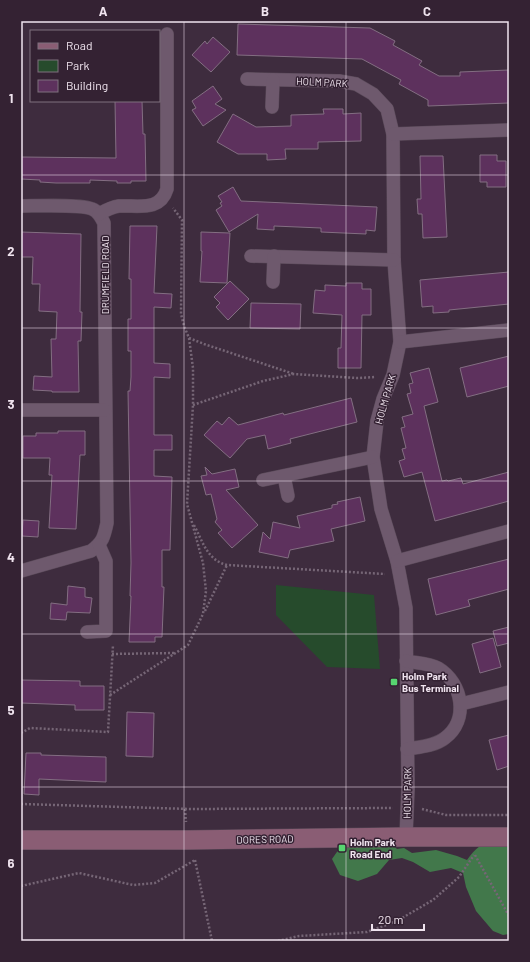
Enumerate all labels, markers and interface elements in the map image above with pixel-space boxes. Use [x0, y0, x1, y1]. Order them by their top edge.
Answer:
text: A [99, 3, 108, 19]
text: B [261, 3, 269, 19]
text: C [423, 3, 431, 19]
legend [30, 30, 160, 102]
text: Road [66, 38, 93, 52]
text: Park [66, 58, 90, 72]
street label: HOLM PARK [296, 75, 348, 89]
text: Building [66, 78, 108, 92]
text: 1 [9, 90, 13, 106]
street label: DRUMFIELD ROAD [99, 236, 111, 314]
text: 2 [7, 243, 15, 259]
street label: HOLM PARK [372, 373, 398, 425]
text: 3 [7, 396, 15, 412]
text: 4 [7, 549, 15, 565]
place label: Holm Park Bus Terminal [402, 670, 459, 694]
marker: Holm Park Bus Terminal [389, 677, 399, 687]
text: 5 [7, 702, 15, 718]
street label: HOLM PARK [401, 767, 413, 819]
street label: DORES ROAD [236, 833, 294, 845]
place label: Holm Park Road End [350, 836, 396, 860]
marker: Holm Park Road End [337, 843, 347, 853]
text: 6 [8, 855, 15, 871]
scale bar [372, 906, 424, 932]
text: 20 m [378, 912, 404, 926]

